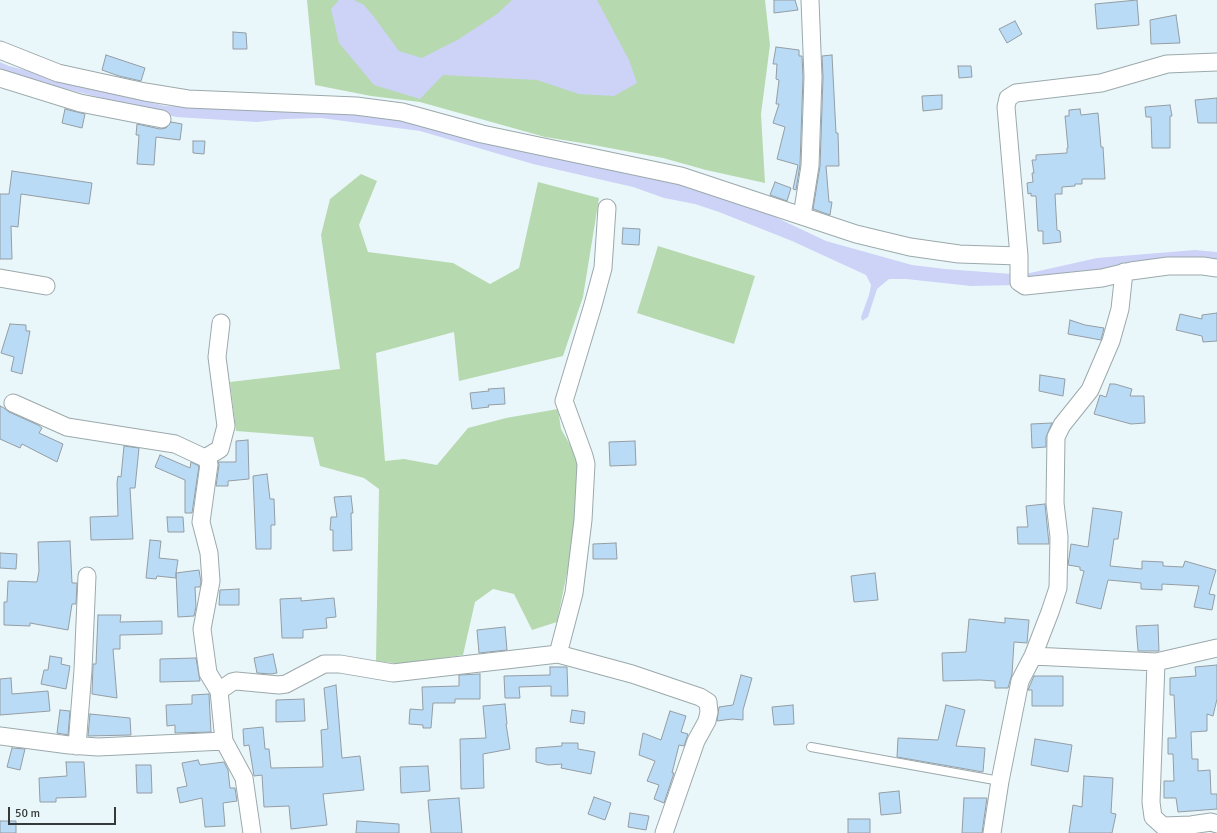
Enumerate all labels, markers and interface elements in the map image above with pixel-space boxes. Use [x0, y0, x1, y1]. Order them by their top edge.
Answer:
scale bar [10, 799, 118, 825]
text: 50 m [15, 806, 40, 821]

